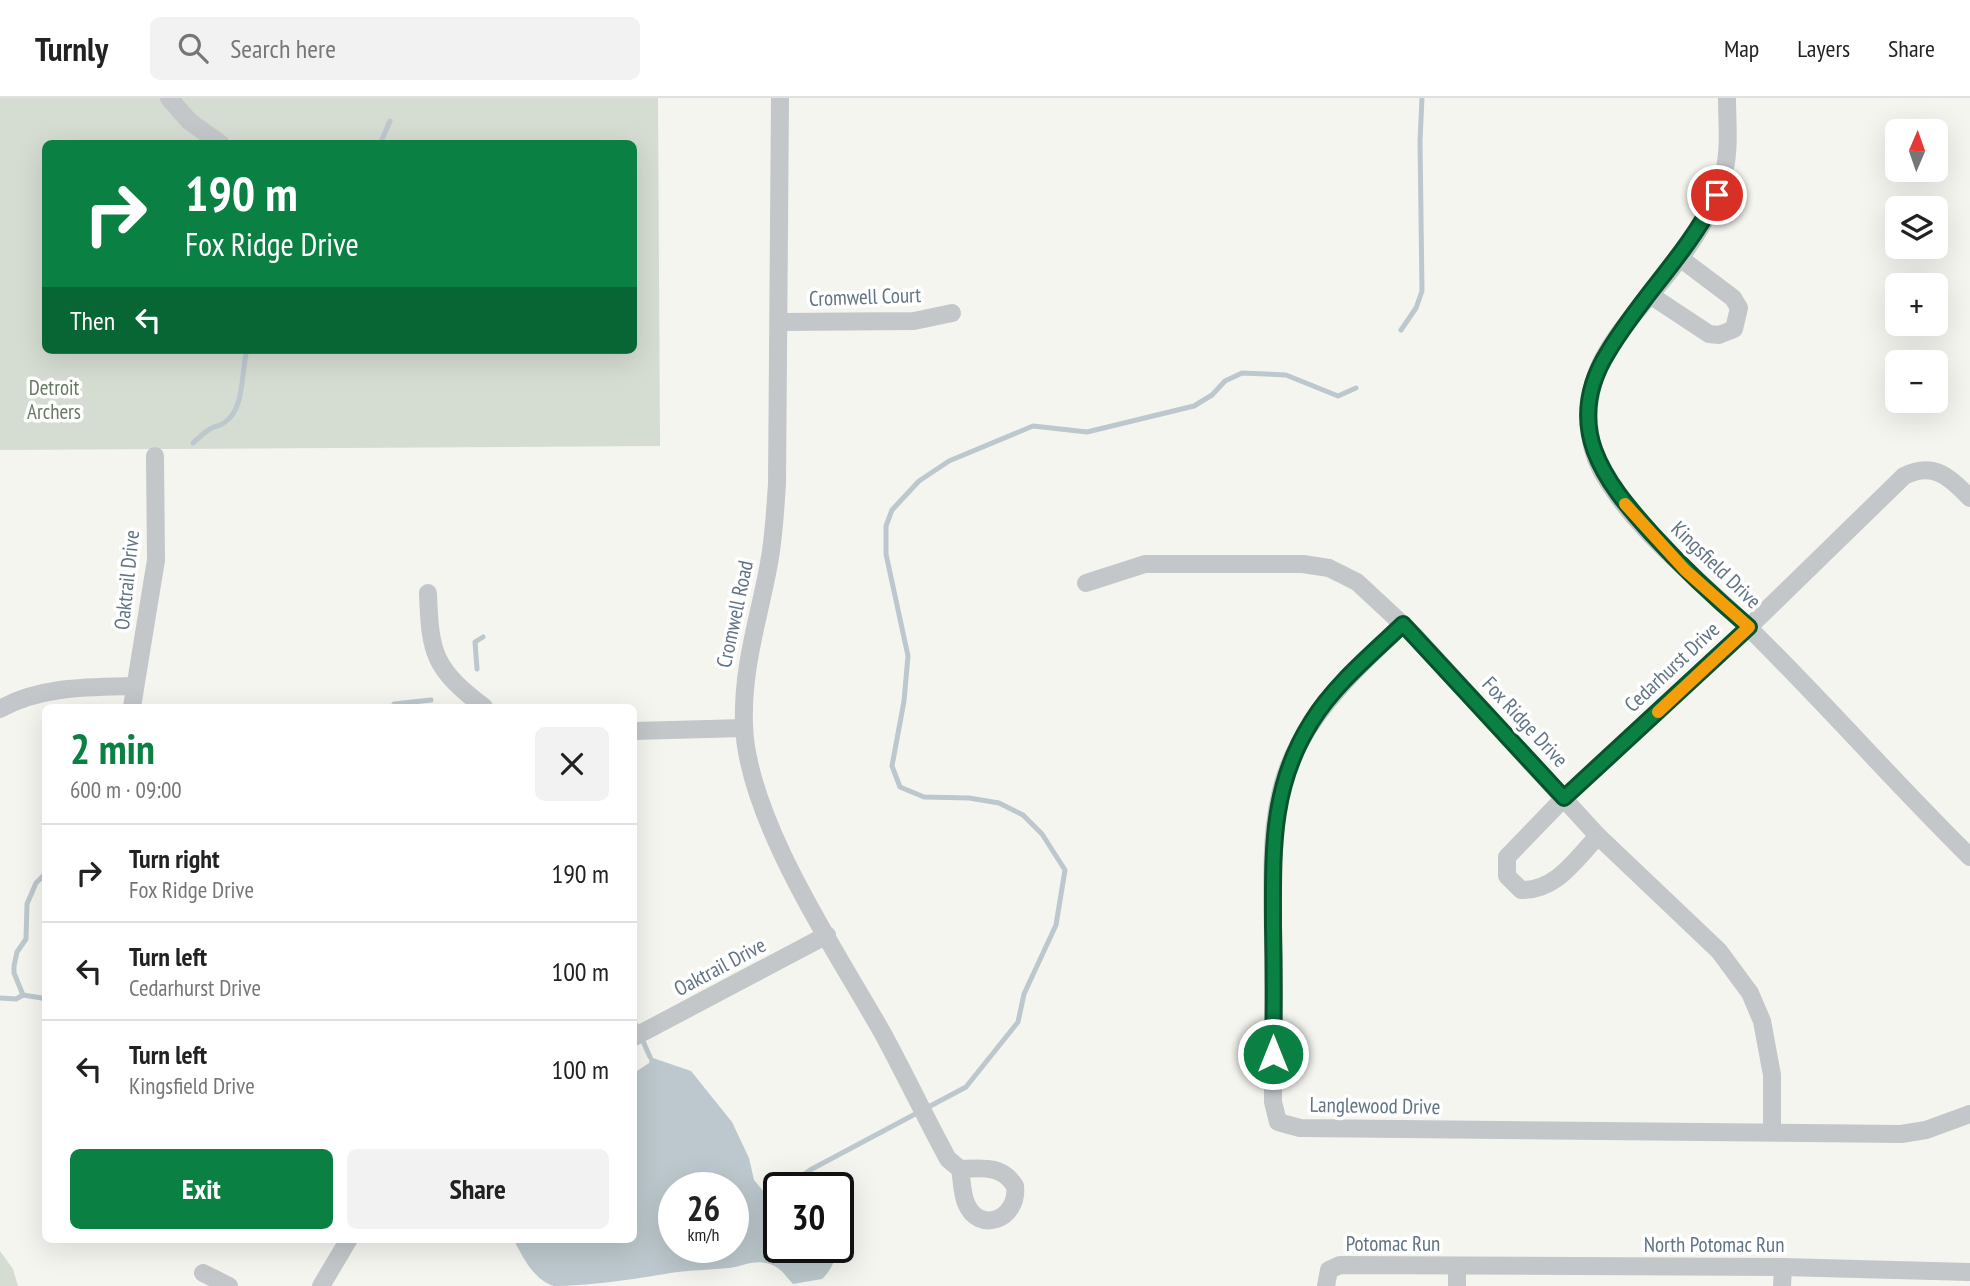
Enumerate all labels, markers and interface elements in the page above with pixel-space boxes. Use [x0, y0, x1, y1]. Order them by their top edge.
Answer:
search box [150, 17, 640, 80]
text: Turnly [35, 27, 108, 70]
icon: search [174, 29, 212, 67]
text: Search here [230, 32, 336, 65]
text: Map [1724, 33, 1759, 64]
text: Layers [1797, 33, 1850, 64]
text: Share [1888, 33, 1935, 64]
north arrow [1885, 119, 1948, 182]
map controls [1885, 119, 1948, 413]
text: 190 m [185, 161, 298, 225]
pin [1687, 165, 1747, 225]
icon: right [70, 168, 161, 259]
icon: arrive [1698, 176, 1736, 214]
button: layers [1885, 196, 1948, 259]
text: Fox Ridge Drive [185, 223, 359, 265]
button: + [1885, 273, 1948, 336]
street label: Cromwell Court [808, 281, 922, 312]
icon: left [129, 301, 167, 339]
text: Then [70, 304, 115, 337]
button: − [1885, 350, 1948, 413]
park label: Detroit Archers [27, 374, 81, 425]
street label: Kingsfield Drive [1666, 515, 1767, 614]
street label: Oaktrail Drive [108, 529, 145, 631]
street label: Cromwell Road [710, 558, 759, 670]
street label: Cedarhurst Drive [1618, 616, 1725, 718]
street label: Fox Ridge Drive [1477, 671, 1574, 773]
text: 2 min [70, 721, 155, 776]
button: close [535, 727, 609, 801]
text: 600 m · 09:00 [70, 775, 182, 804]
text: Turn right [129, 842, 220, 875]
icon: right [70, 854, 108, 892]
text: 190 m [551, 857, 609, 890]
text: Fox Ridge Drive [129, 875, 254, 904]
street label: Oaktrail Drive [669, 931, 770, 1002]
text: Turn left [129, 940, 207, 973]
icon: left [70, 952, 108, 990]
text: 100 m [551, 955, 609, 988]
text: Cedarhurst Drive [129, 973, 261, 1002]
position arrow [1236, 1017, 1310, 1091]
text: Turn left [129, 1038, 207, 1071]
icon: left [70, 1050, 108, 1088]
text: 100 m [551, 1053, 609, 1086]
text: Kingsfield Drive [129, 1071, 255, 1100]
street label: Langlewood Drive [1310, 1091, 1441, 1120]
button: Exit [70, 1149, 333, 1229]
button: Share [347, 1149, 609, 1229]
speed limit sign: 30 [763, 1172, 854, 1263]
text: 26 [687, 1185, 720, 1231]
text: km/h [688, 1223, 719, 1246]
street label: Potomac Run [1346, 1230, 1440, 1257]
street label: North Potomac Run [1644, 1231, 1784, 1258]

